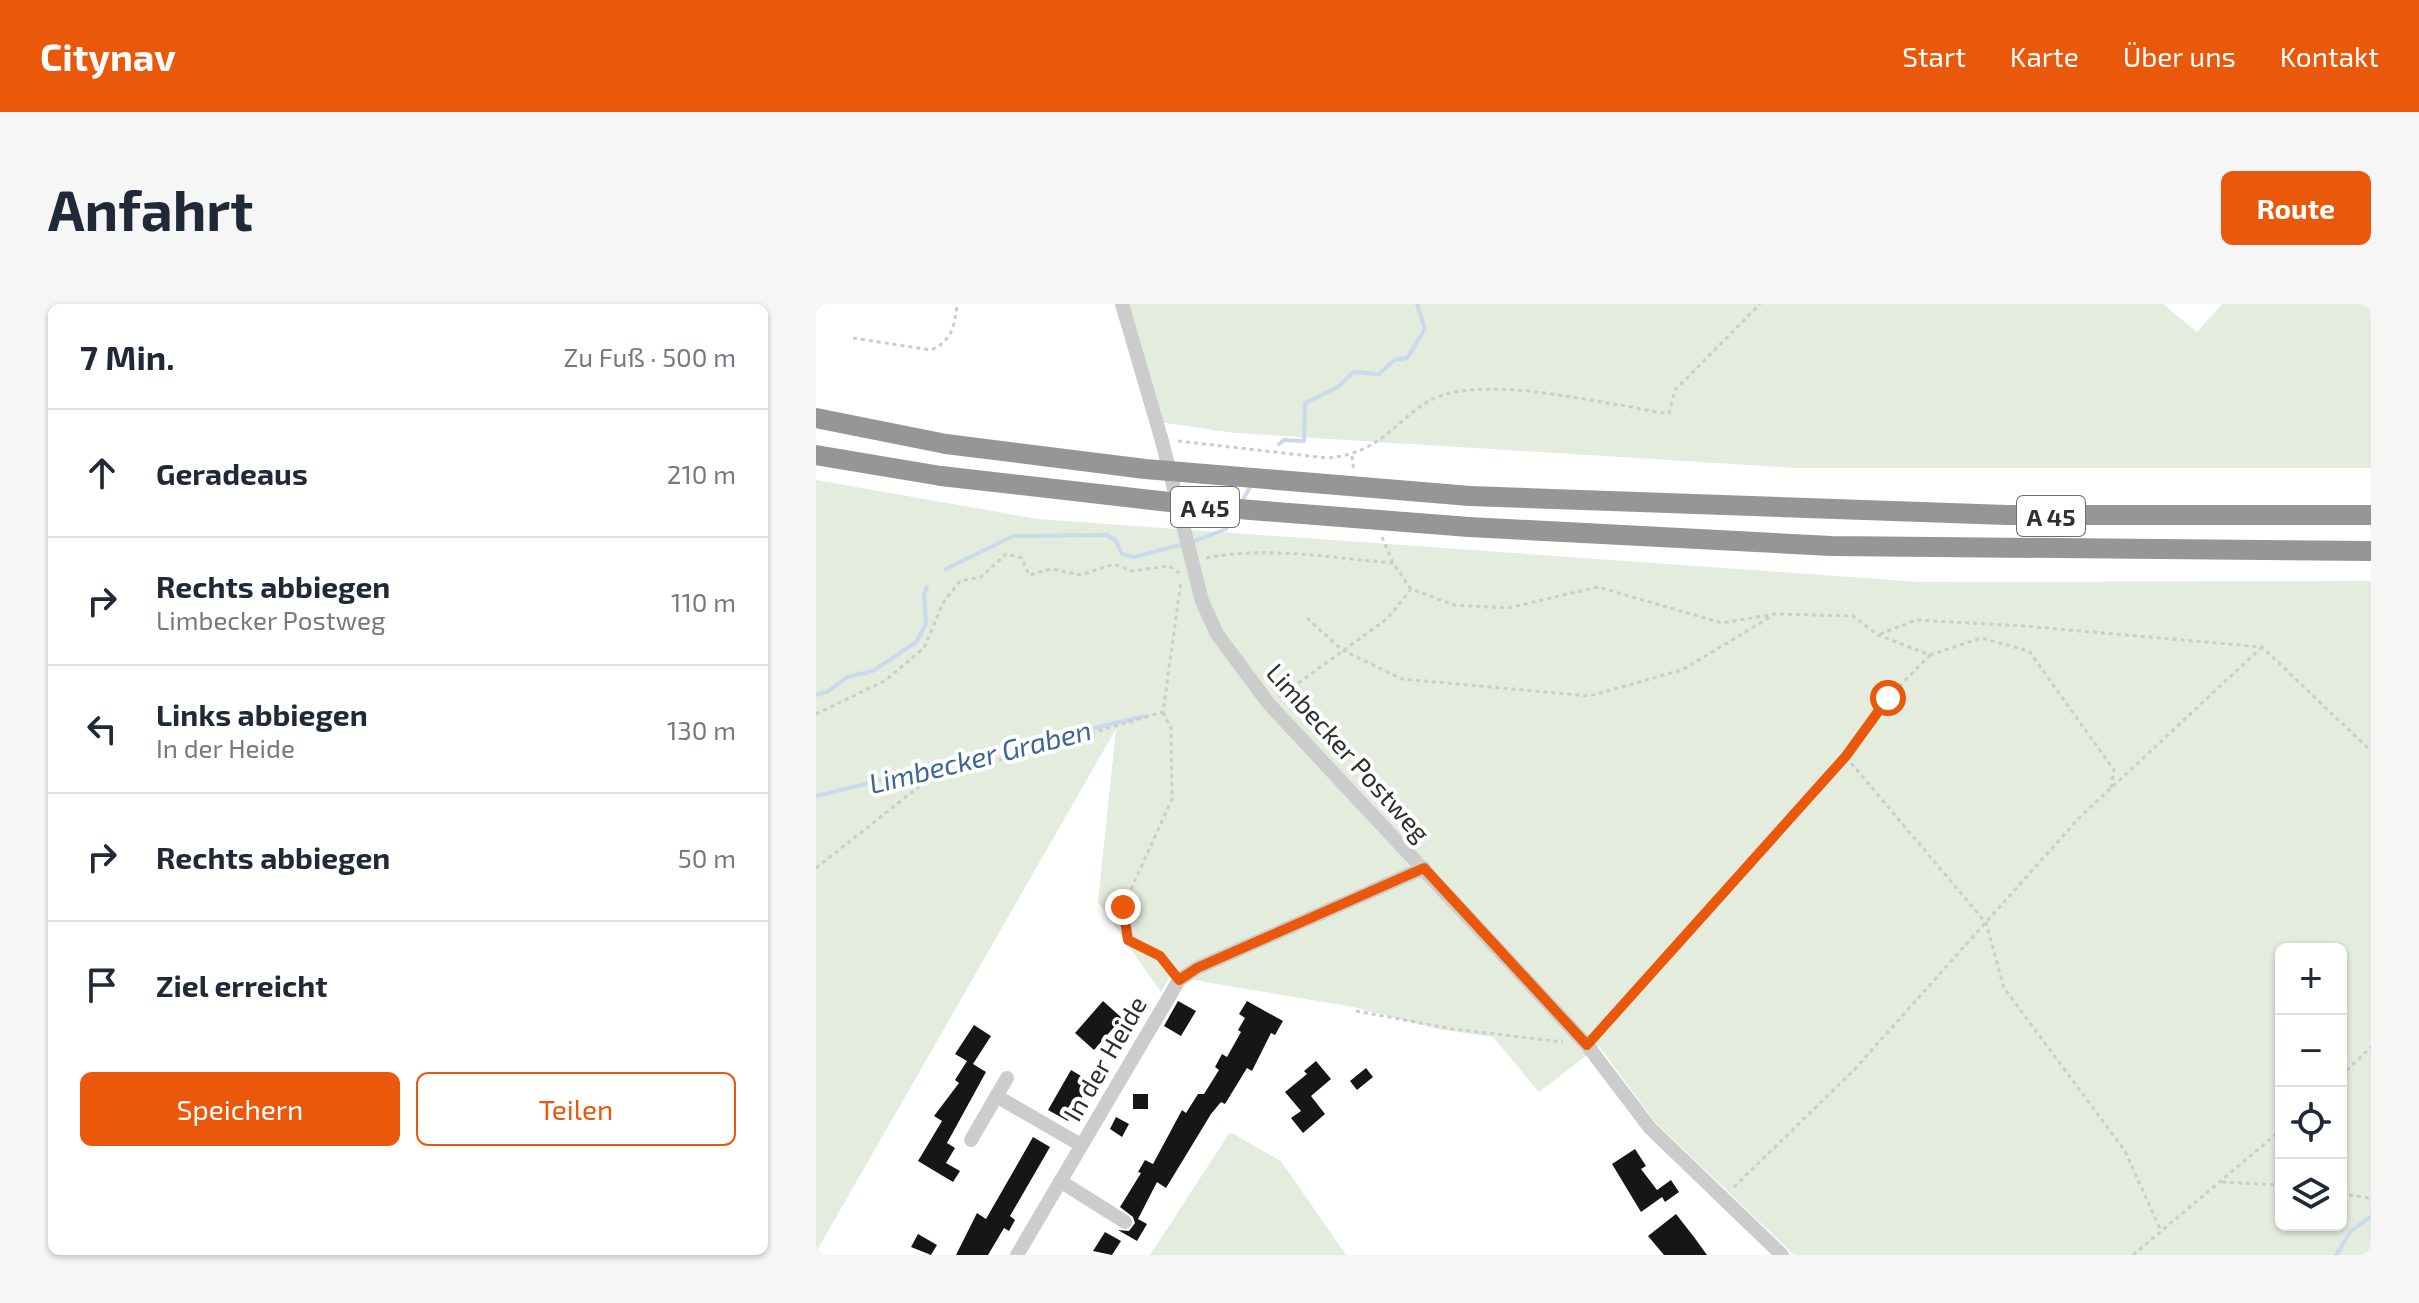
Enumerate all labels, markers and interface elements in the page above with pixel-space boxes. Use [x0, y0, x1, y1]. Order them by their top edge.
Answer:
text: Citynav [40, 33, 176, 79]
text: Start [1902, 39, 1966, 73]
text: Karte [2010, 39, 2079, 73]
text: Über uns [2123, 39, 2236, 73]
text: Kontakt [2280, 39, 2379, 73]
button: Route [2221, 171, 2371, 245]
text: Anfahrt [48, 175, 253, 242]
text: 7 Min. [80, 336, 175, 377]
text: Zu Fuß · 500 m [564, 341, 736, 372]
icon: ahead [80, 451, 124, 495]
text: Geradeaus [156, 455, 308, 491]
text: 210 m [667, 458, 736, 489]
road number: A 45 [1171, 487, 1239, 527]
road number: A 45 [2017, 496, 2085, 536]
text: Rechts abbiegen [156, 568, 390, 604]
icon: right [80, 579, 124, 623]
text: 110 m [671, 586, 736, 617]
text: Limbecker Postweg [156, 604, 385, 635]
street label: Limbecker Postweg [1261, 656, 1437, 848]
route start [1870, 680, 1906, 716]
text: Links abbiegen [156, 696, 368, 732]
icon: left [80, 707, 124, 751]
water label: Limbecker Graben [865, 712, 1095, 800]
text: 130 m [667, 714, 736, 745]
text: In der Heide [156, 732, 295, 763]
icon: right [80, 835, 124, 879]
text: Rechts abbiegen [156, 839, 390, 875]
text: 50 m [678, 842, 736, 873]
route end [1105, 889, 1141, 925]
map controls [2275, 943, 2347, 1231]
button: + [2275, 943, 2347, 1015]
icon: arrive [80, 963, 124, 1007]
text: Ziel erreicht [156, 967, 328, 1003]
street label: In der Heide [1056, 990, 1152, 1126]
button: − [2275, 1015, 2347, 1087]
button: Speichern [80, 1072, 400, 1146]
button: Teilen [416, 1072, 736, 1146]
button: locate [2275, 1087, 2347, 1159]
button: layers [2275, 1159, 2347, 1231]

